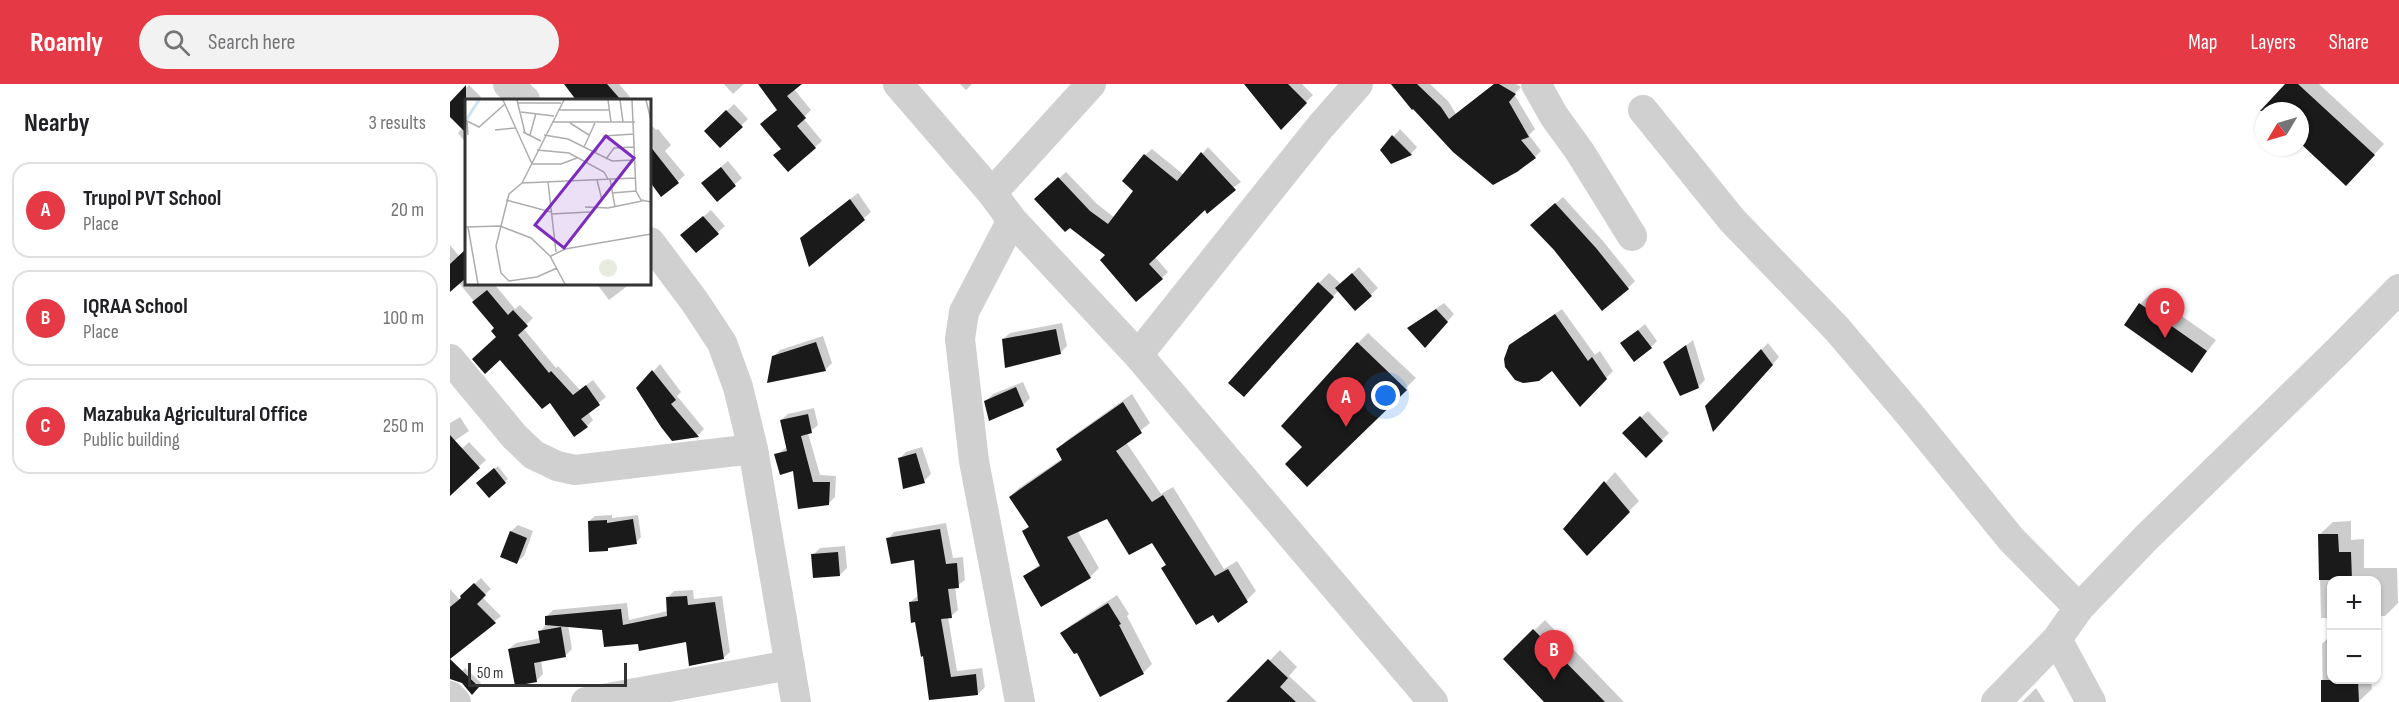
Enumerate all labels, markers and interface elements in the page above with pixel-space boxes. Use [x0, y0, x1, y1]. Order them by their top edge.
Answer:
search box [139, 15, 559, 69]
text: Roamly [30, 26, 103, 59]
icon: search [160, 26, 193, 59]
text: Search here [208, 29, 295, 56]
text: Map [2188, 30, 2217, 55]
text: Layers [2250, 30, 2296, 55]
text: Share [2329, 30, 2369, 55]
inset map [465, 99, 651, 285]
north arrow [2255, 102, 2309, 156]
text: Nearby [24, 108, 90, 139]
text: 3 results [369, 111, 426, 135]
text: Trupol PVT School [83, 185, 221, 212]
text: A [41, 198, 50, 222]
text: 20 m [391, 198, 424, 222]
text: Place [83, 212, 119, 236]
pin: C [2146, 288, 2184, 338]
text: IQRAA School [83, 293, 188, 320]
text: B [41, 306, 50, 330]
text: 100 m [383, 306, 424, 330]
text: Place [83, 320, 119, 344]
pin: A [1326, 378, 1366, 427]
your location [1371, 381, 1400, 410]
text: Mazabuka Agricultural Office [83, 401, 308, 428]
text: C [40, 414, 51, 438]
text: 250 m [383, 414, 424, 438]
text: Public building [83, 428, 180, 452]
map controls [2327, 576, 2381, 684]
button: + [2327, 576, 2381, 630]
pin: B [1534, 630, 1574, 680]
button: − [2327, 630, 2381, 684]
scale bar [468, 660, 627, 688]
text: 50 m [477, 664, 503, 683]

